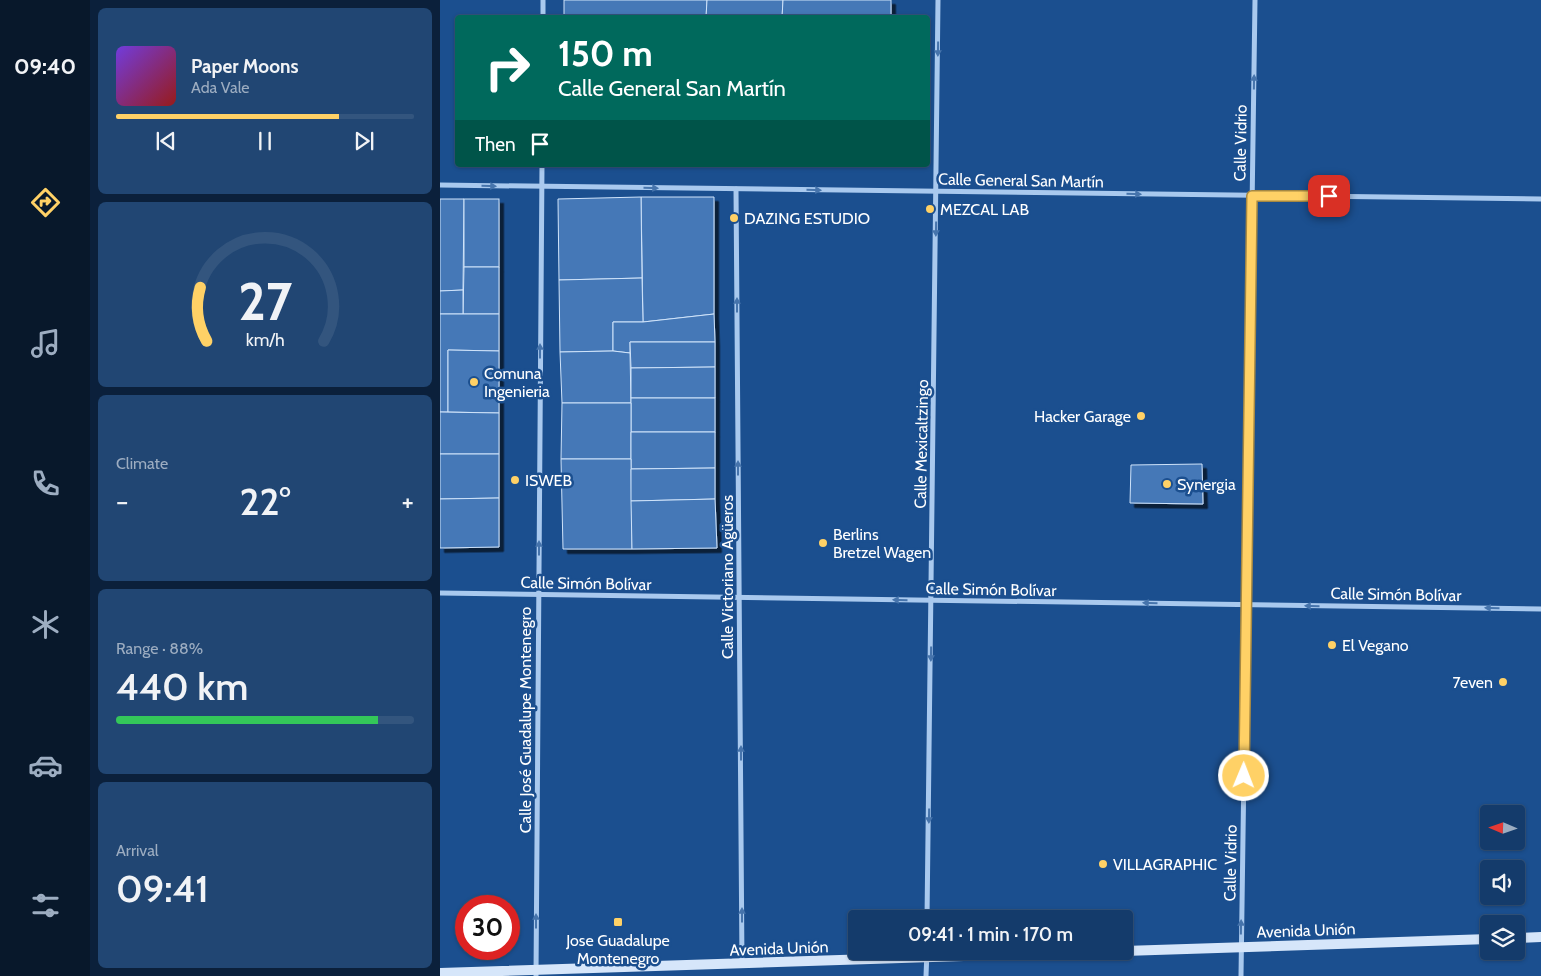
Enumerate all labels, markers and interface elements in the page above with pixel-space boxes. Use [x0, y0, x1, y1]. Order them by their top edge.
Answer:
text: 150 m [558, 32, 653, 75]
icon: right [475, 35, 540, 100]
one-way arrow [934, 41, 942, 57]
text: 09:40 [14, 53, 76, 80]
text: Paper Moons [191, 55, 299, 78]
one-way arrow [1250, 74, 1258, 90]
text: Calle General San Martín [558, 75, 786, 102]
text: Ada Vale [191, 78, 250, 97]
street label: Calle Vidrio [1230, 104, 1251, 182]
icon: previous [152, 127, 180, 155]
icon: pause [251, 127, 279, 155]
icon: next [350, 127, 378, 155]
icon: arrive [526, 130, 554, 158]
text: Then [475, 133, 516, 156]
street label: Calle General San Martín [938, 170, 1104, 191]
pin [1308, 175, 1350, 217]
one-way arrow [481, 182, 497, 190]
icon: arrive [1315, 182, 1343, 210]
one-way arrow [643, 184, 659, 192]
icon: directions [28, 185, 63, 220]
one-way arrow [806, 186, 822, 194]
one-way arrow [1126, 190, 1142, 198]
place label: MEZCAL LAB [940, 200, 1029, 219]
marker: MEZCAL LAB [924, 203, 936, 215]
place label: DAZING ESTUDIO [744, 209, 870, 228]
marker: DAZING ESTUDIO [728, 212, 740, 224]
one-way arrow [932, 221, 940, 237]
text: 27 [238, 270, 292, 333]
one-way arrow [733, 297, 741, 313]
icon: music [28, 326, 63, 361]
text: km/h [245, 329, 285, 350]
one-way arrow [536, 342, 544, 358]
place label: Comuna Ingenieria [484, 364, 550, 401]
marker: Comuna Ingenieria [468, 376, 480, 388]
street label: Calle Mexicaltzingo [911, 379, 932, 509]
place label: Hacker Garage [1034, 407, 1131, 426]
marker: Hacker Garage [1135, 410, 1147, 422]
text: Climate [116, 454, 168, 473]
one-way arrow [734, 459, 742, 475]
icon: phone [28, 466, 63, 501]
place label: ISWEB [525, 471, 572, 490]
marker: ISWEB [509, 474, 521, 486]
place label: Synergia [1177, 475, 1236, 494]
text: 22° [239, 478, 291, 525]
marker: Synergia [1161, 478, 1173, 490]
text: − [116, 484, 128, 518]
text: + [402, 484, 414, 518]
street label: Calle Victoriano Agüeros [718, 495, 737, 659]
place label: Berlins Bretzel Wagen [833, 525, 931, 562]
marker: Berlins Bretzel Wagen [817, 537, 829, 549]
one-way arrow [535, 540, 543, 556]
street label: Calle Simón Bolívar [520, 573, 653, 594]
street label: Calle Simón Bolívar [925, 579, 1058, 600]
street label: Calle Simón Bolívar [1330, 584, 1463, 605]
one-way arrow [892, 596, 908, 604]
one-way arrow [1142, 599, 1158, 607]
one-way arrow [1304, 601, 1320, 609]
one-way arrow [1484, 604, 1500, 612]
street label: Calle José Guadalupe Montenegro [516, 606, 535, 833]
icon: climate [28, 607, 63, 642]
place label: El Vegano [1342, 636, 1409, 655]
text: Range · 88% [116, 639, 203, 658]
marker: El Vegano [1326, 639, 1338, 651]
one-way arrow [927, 646, 935, 662]
text: 440 km [116, 663, 248, 710]
place label: 7even [1453, 673, 1493, 692]
marker: 7even [1497, 676, 1509, 688]
one-way arrow [737, 744, 745, 760]
icon: car [28, 748, 63, 783]
position arrow [1217, 749, 1269, 801]
north arrow [1480, 805, 1525, 850]
map controls [1480, 805, 1525, 960]
one-way arrow [925, 808, 933, 824]
street label: Calle Vidrio [1220, 824, 1241, 902]
text: Arrival [116, 841, 159, 860]
place label: VILLAGRAPHIC [1113, 855, 1217, 874]
marker: VILLAGRAPHIC [1097, 858, 1109, 870]
button: sound [1480, 860, 1525, 905]
text: 09:41 [116, 865, 209, 912]
icon: filters [28, 888, 63, 923]
speed limit sign: 30 [455, 895, 520, 960]
one-way arrow [738, 907, 746, 923]
one-way arrow [532, 912, 540, 928]
button: layers [1480, 915, 1525, 960]
marker: Jose Guadalupe Montenegro [612, 916, 624, 928]
one-way arrow [1238, 919, 1246, 935]
street label: Avenida Unión [1256, 919, 1356, 942]
text: 09:41 · 1 min · 170 m [908, 923, 1073, 946]
place label: Jose Guadalupe Montenegro [565, 931, 670, 968]
street label: Avenida Unión [729, 937, 829, 960]

